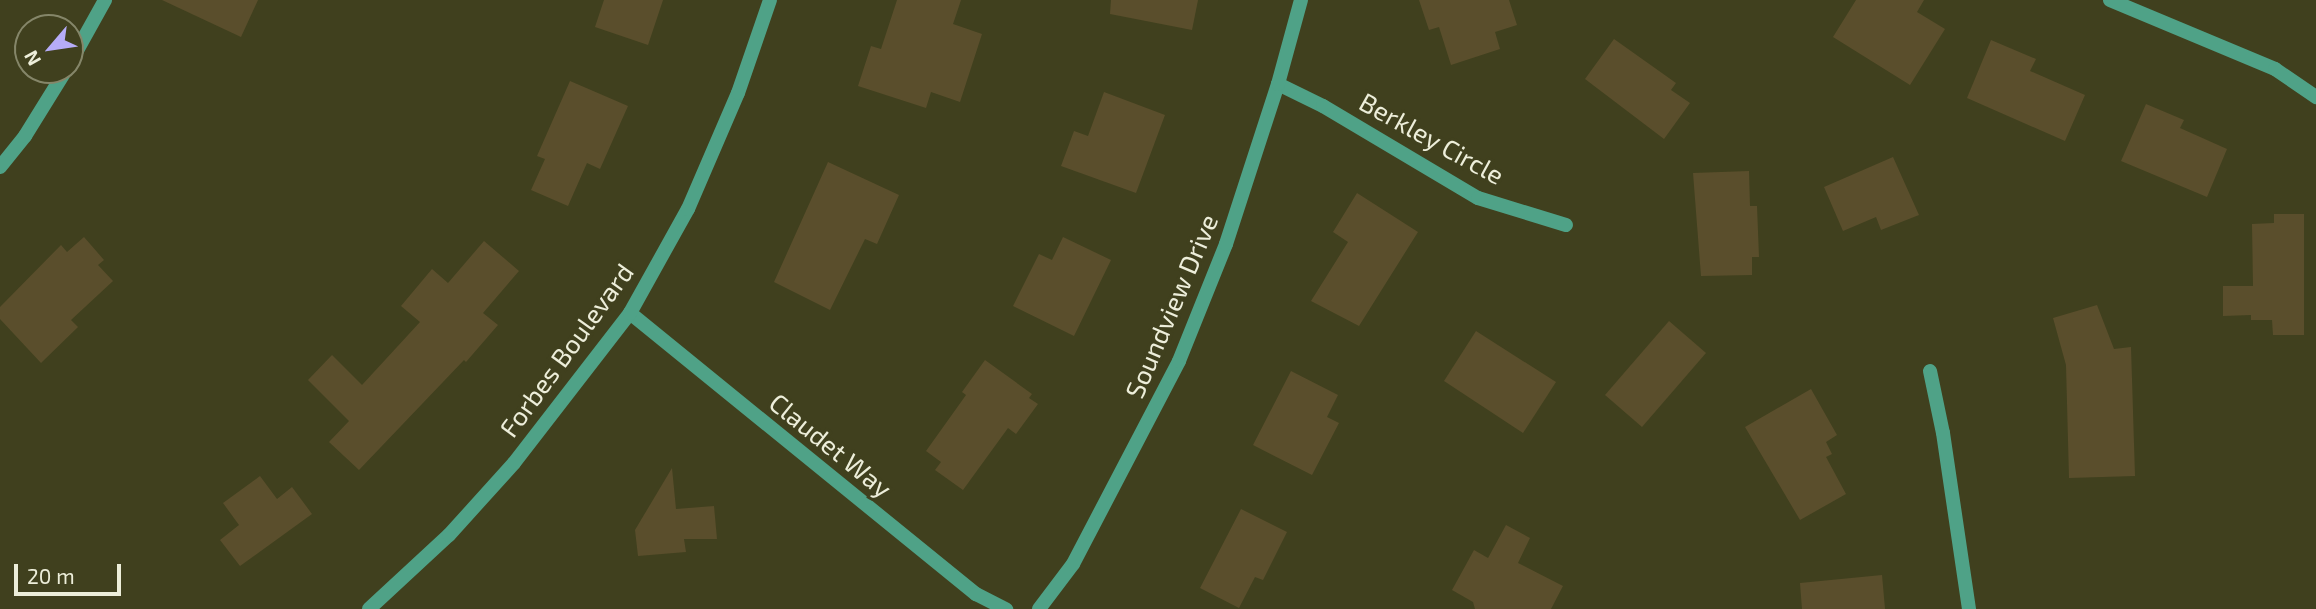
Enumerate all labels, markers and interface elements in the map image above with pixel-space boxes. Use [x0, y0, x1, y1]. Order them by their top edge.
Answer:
north arrow [14, 14, 84, 84]
text: N [19, 47, 45, 70]
street label: Berkley Circle [1354, 85, 1510, 191]
street label: Soundview Drive [1118, 209, 1224, 403]
street label: Forbes Boulevard [493, 257, 639, 443]
street label: Claudet Way [763, 386, 899, 504]
scale bar [18, 550, 124, 594]
text: 20 m [27, 563, 75, 588]

